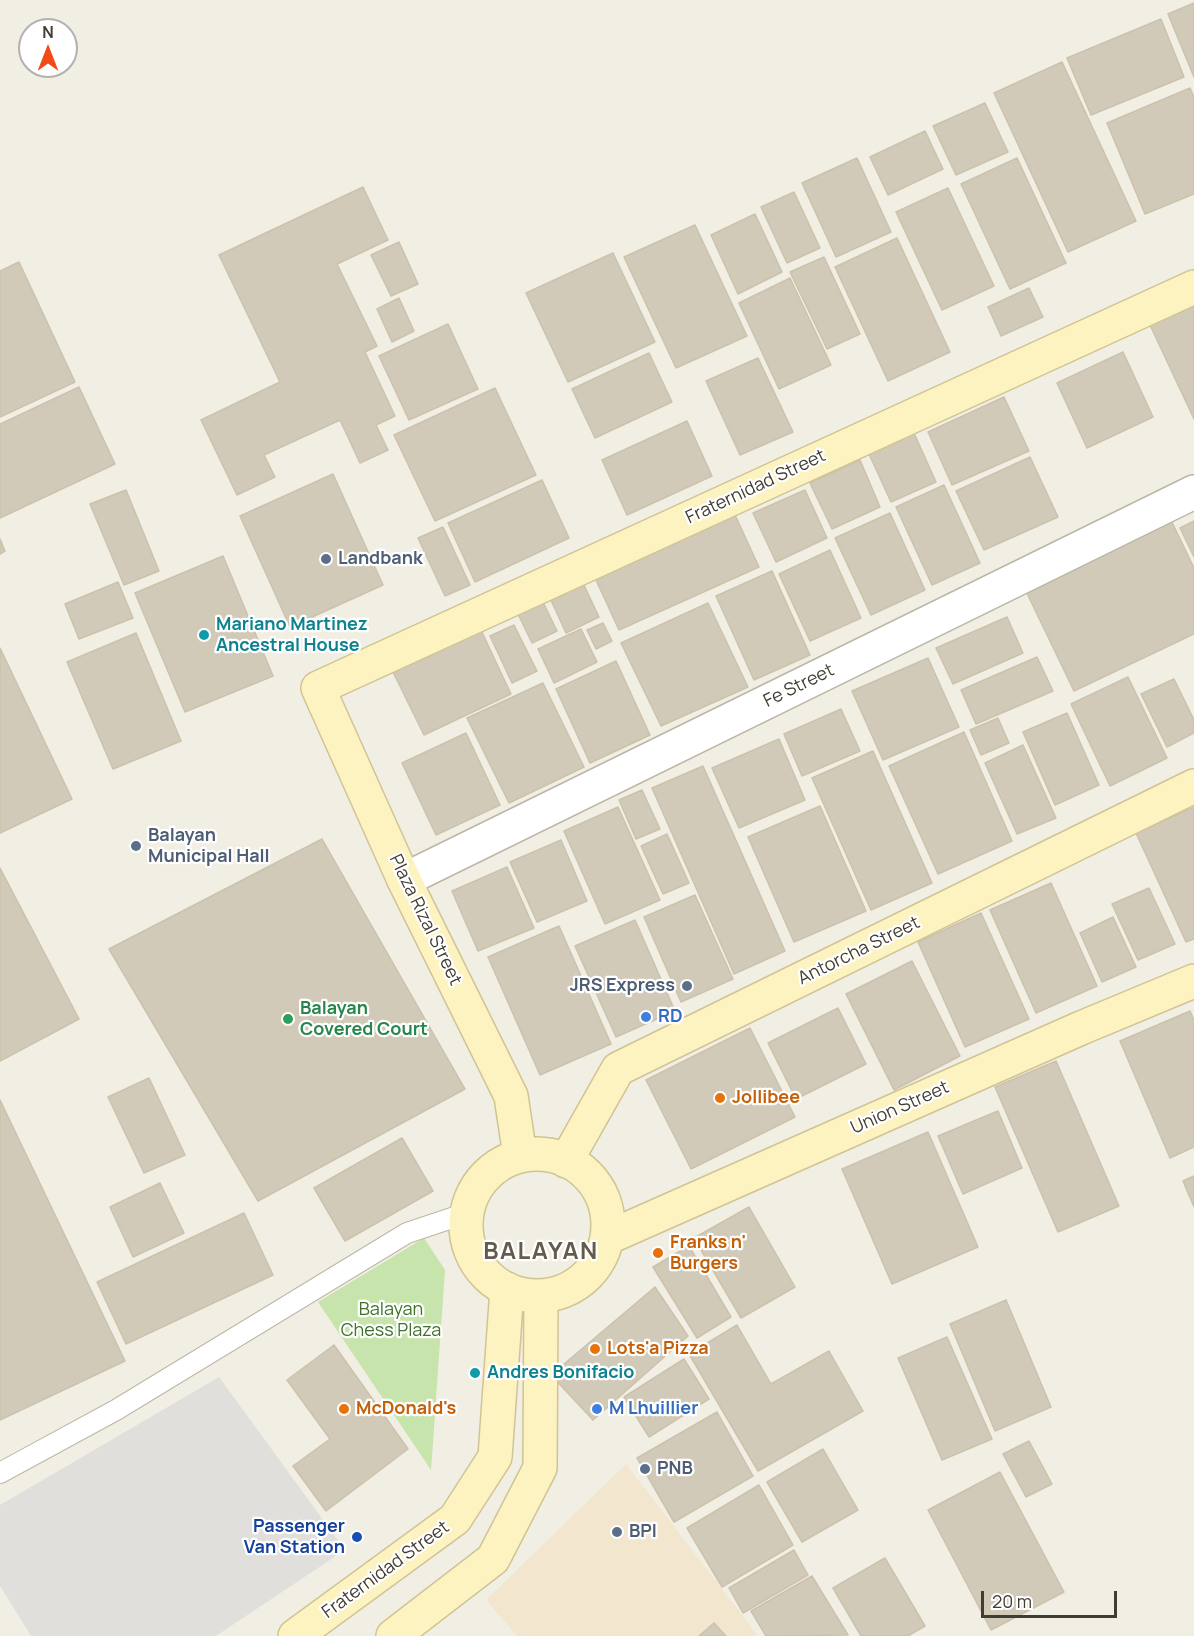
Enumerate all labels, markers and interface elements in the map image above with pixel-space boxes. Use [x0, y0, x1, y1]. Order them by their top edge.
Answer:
north arrow [18, 18, 78, 78]
text: N [42, 21, 54, 43]
street label: Fraternidad Street [683, 445, 829, 529]
place label: Landbank [338, 548, 423, 570]
marker: Landbank [319, 552, 333, 566]
place label: Mariano Martinez Ancestral House [216, 614, 368, 656]
marker: Mariano Martinez Ancestral House [197, 628, 211, 642]
street label: Fe Street [760, 660, 838, 712]
place label: Balayan Municipal Hall [148, 825, 270, 868]
marker: Balayan Municipal Hall [129, 839, 143, 853]
street label: Plaza Rizal Street [384, 851, 466, 989]
street label: Antorcha Street [794, 912, 924, 990]
place label: JRS Express [570, 975, 675, 997]
marker: JRS Express [680, 979, 694, 993]
place label: Balayan Covered Court [300, 998, 428, 1040]
place label: RD [658, 1006, 682, 1028]
marker: RD [639, 1010, 653, 1024]
marker: Balayan Covered Court [281, 1012, 295, 1026]
street label: Union Street [847, 1077, 953, 1139]
place label: Jollibee [732, 1087, 800, 1109]
marker: Jollibee [713, 1091, 727, 1105]
place label: Franks n' Burgers [670, 1232, 746, 1274]
district label: BALAYAN [483, 1238, 599, 1266]
marker: Franks n' Burgers [651, 1246, 665, 1260]
park label: Balayan Chess Plaza [341, 1299, 441, 1342]
place label: Lots'a Pizza [607, 1338, 709, 1360]
marker: Lots'a Pizza [588, 1342, 602, 1356]
place label: Andres Bonifacio [487, 1362, 634, 1384]
marker: Andres Bonifacio [468, 1366, 482, 1380]
place label: McDonald's [356, 1398, 456, 1420]
place label: M Lhuillier [609, 1398, 698, 1420]
marker: McDonald's [337, 1402, 351, 1416]
marker: M Lhuillier [590, 1402, 604, 1416]
place label: PNB [657, 1458, 693, 1480]
marker: PNB [638, 1462, 652, 1476]
place label: Passenger Van Station [244, 1516, 345, 1558]
street label: Fraternidad Street [318, 1517, 454, 1623]
place label: BPI [629, 1521, 657, 1543]
marker: BPI [610, 1525, 624, 1539]
marker: Passenger Van Station [350, 1530, 364, 1544]
scale bar [984, 1579, 1120, 1617]
text: 20 m [992, 1589, 1032, 1613]

